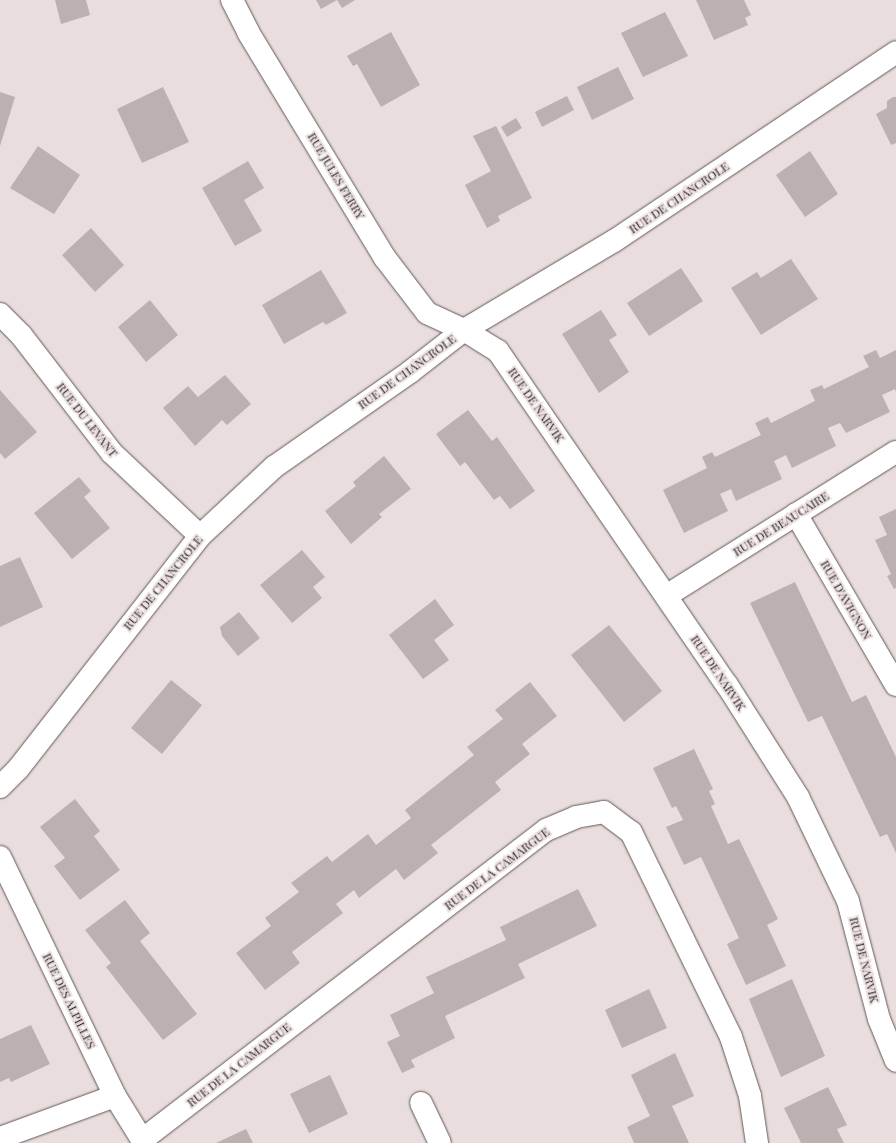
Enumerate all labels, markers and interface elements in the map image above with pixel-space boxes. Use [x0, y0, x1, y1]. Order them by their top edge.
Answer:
street label: RUE JULES FERRY [305, 130, 367, 222]
street label: RUE DE CHANCROLE [626, 159, 732, 237]
street label: RUE DE CHANCROLE [355, 332, 459, 412]
street label: RUE DE NARVIK [505, 365, 567, 445]
street label: RUE DU LEVANT [54, 380, 120, 460]
street label: RUE DE BEAUCAIRE [730, 489, 832, 559]
street label: RUE DE CHANCROLE [121, 533, 205, 633]
street label: RUE D'AVIGNON [817, 558, 875, 642]
street label: RUE DE NARVIK [687, 633, 749, 713]
street label: RUE DE LA CAMARGUE [442, 825, 552, 913]
street label: RUE DE NARVIK [846, 916, 882, 1004]
street label: RUE DES ALPILLES [40, 951, 98, 1051]
street label: RUE DE LA CAMARGUE [184, 1020, 294, 1110]

